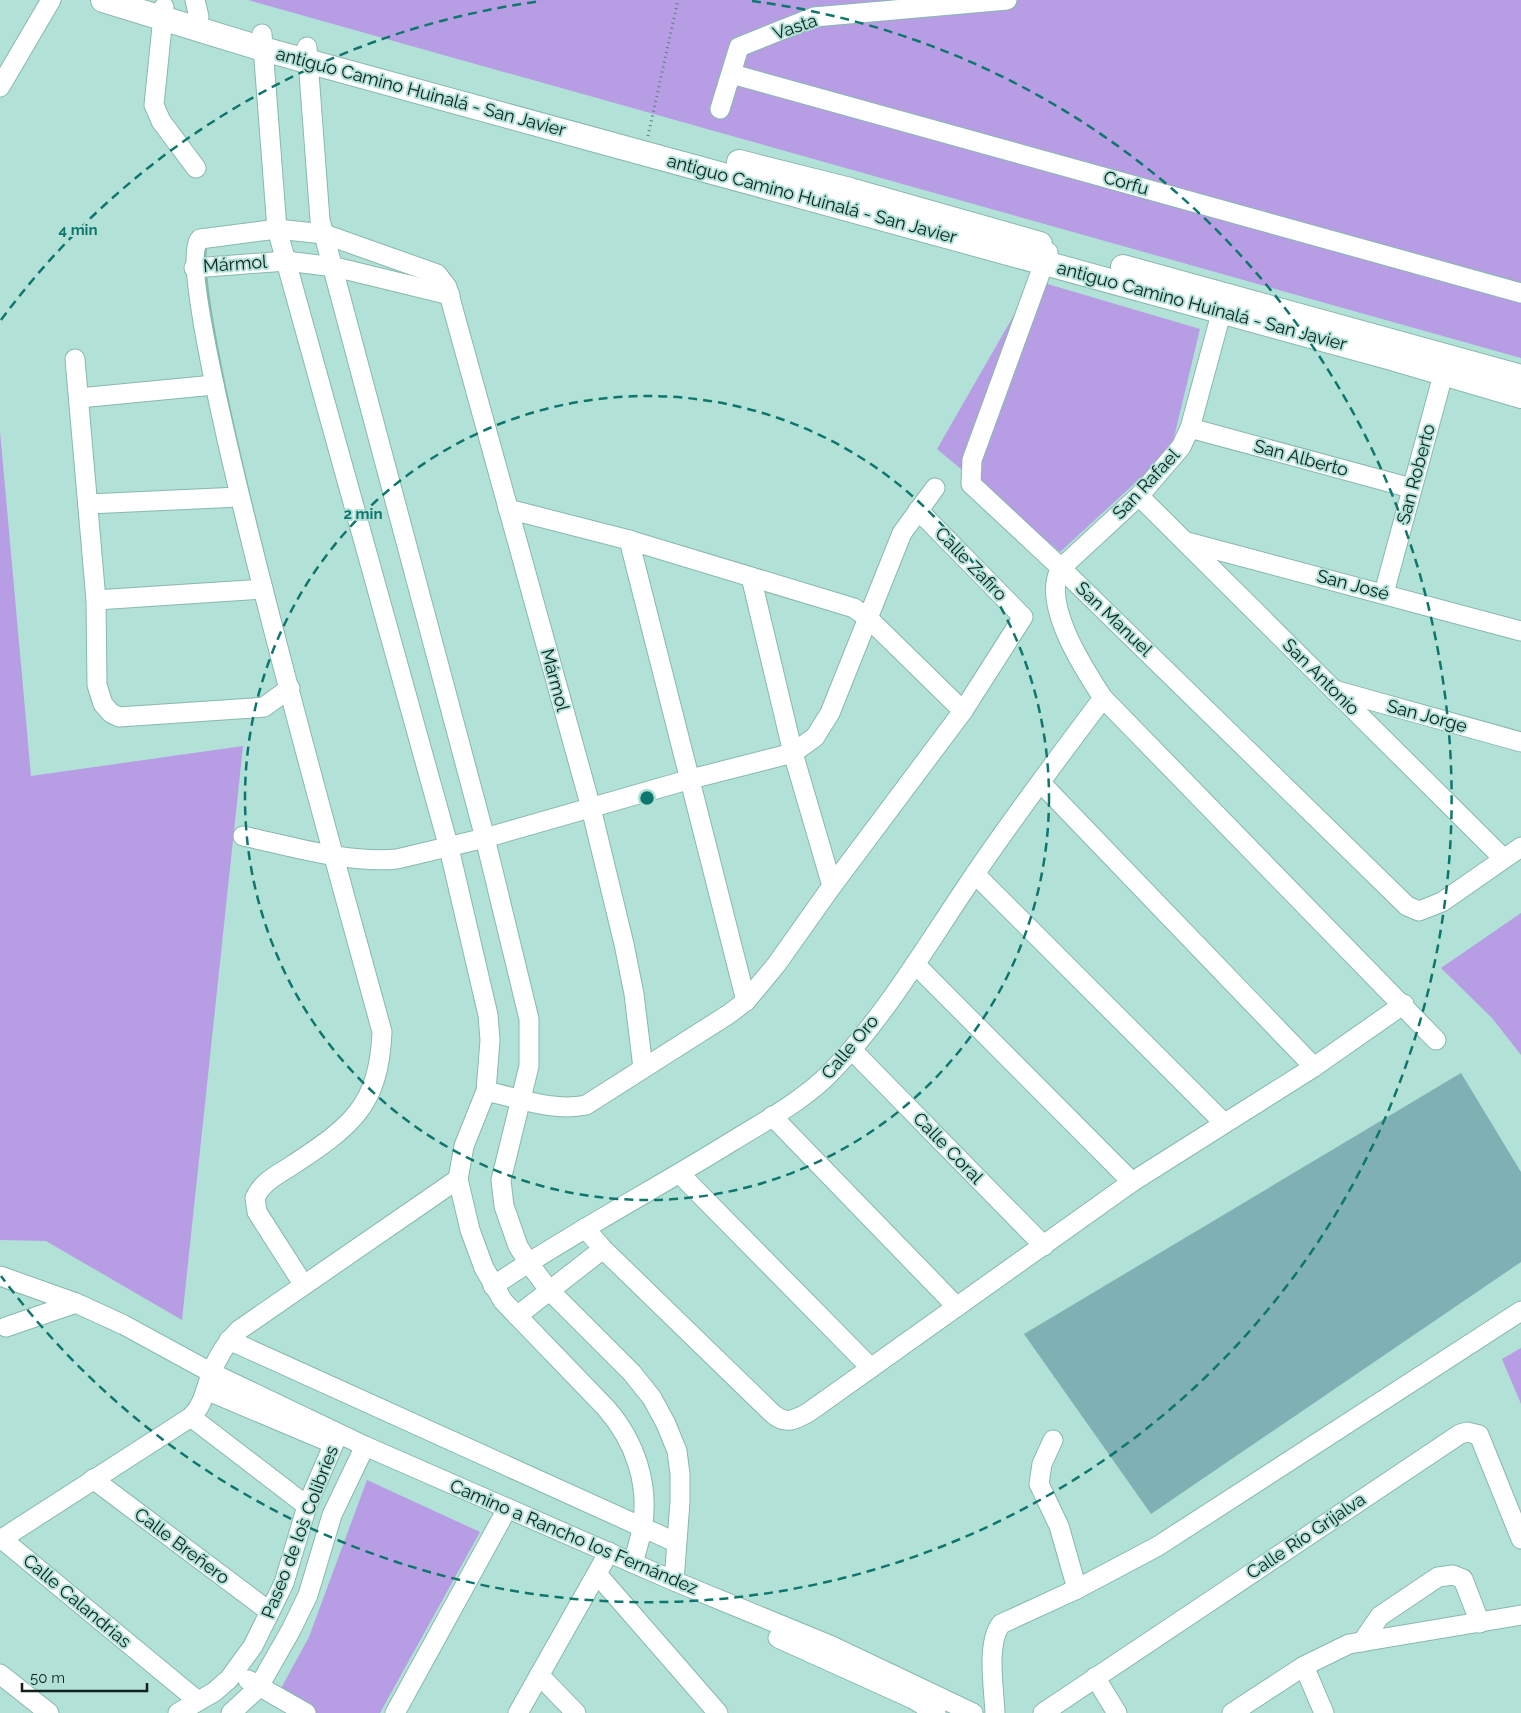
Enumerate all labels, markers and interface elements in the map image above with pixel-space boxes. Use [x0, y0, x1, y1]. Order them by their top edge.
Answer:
street label: Vasta [770, 9, 820, 44]
street label: antiguo Camino Huinalá - San Javier [274, 43, 569, 141]
street label: antiguo Camino Huinalá - San Javier [665, 150, 960, 248]
street label: Corfu [1101, 166, 1151, 199]
text: 4 min [58, 221, 98, 239]
street label: Mármol [202, 251, 268, 276]
street label: antiguo Camino Huinalá - San Javier [1055, 257, 1350, 355]
street label: San Roberto [1392, 421, 1439, 526]
street label: San Alberto [1252, 435, 1351, 480]
street label: San Rafael [1108, 444, 1184, 523]
text: 2 min [344, 505, 382, 523]
street label: Calle Zafiro [931, 523, 1012, 605]
street label: San José [1315, 565, 1392, 604]
street label: San Manuel [1072, 577, 1157, 660]
street label: San Antonio [1279, 634, 1364, 719]
street label: Mármol [537, 646, 574, 714]
street label: San Jorge [1385, 695, 1470, 736]
centre of rings [638, 789, 656, 807]
street label: Calle Oro [817, 1010, 883, 1083]
street label: Calle Coral [909, 1108, 988, 1188]
street label: Paseo de los Colibríes [257, 1442, 342, 1621]
street label: Camino a Rancho los Fernández [447, 1475, 702, 1599]
street label: Calle Río Grijalva [1242, 1488, 1369, 1583]
street label: Calle Breñero [131, 1503, 234, 1588]
street label: Calle Calandrias [19, 1549, 136, 1652]
scale bar [22, 1660, 148, 1692]
text: 50 m [30, 1669, 65, 1687]

